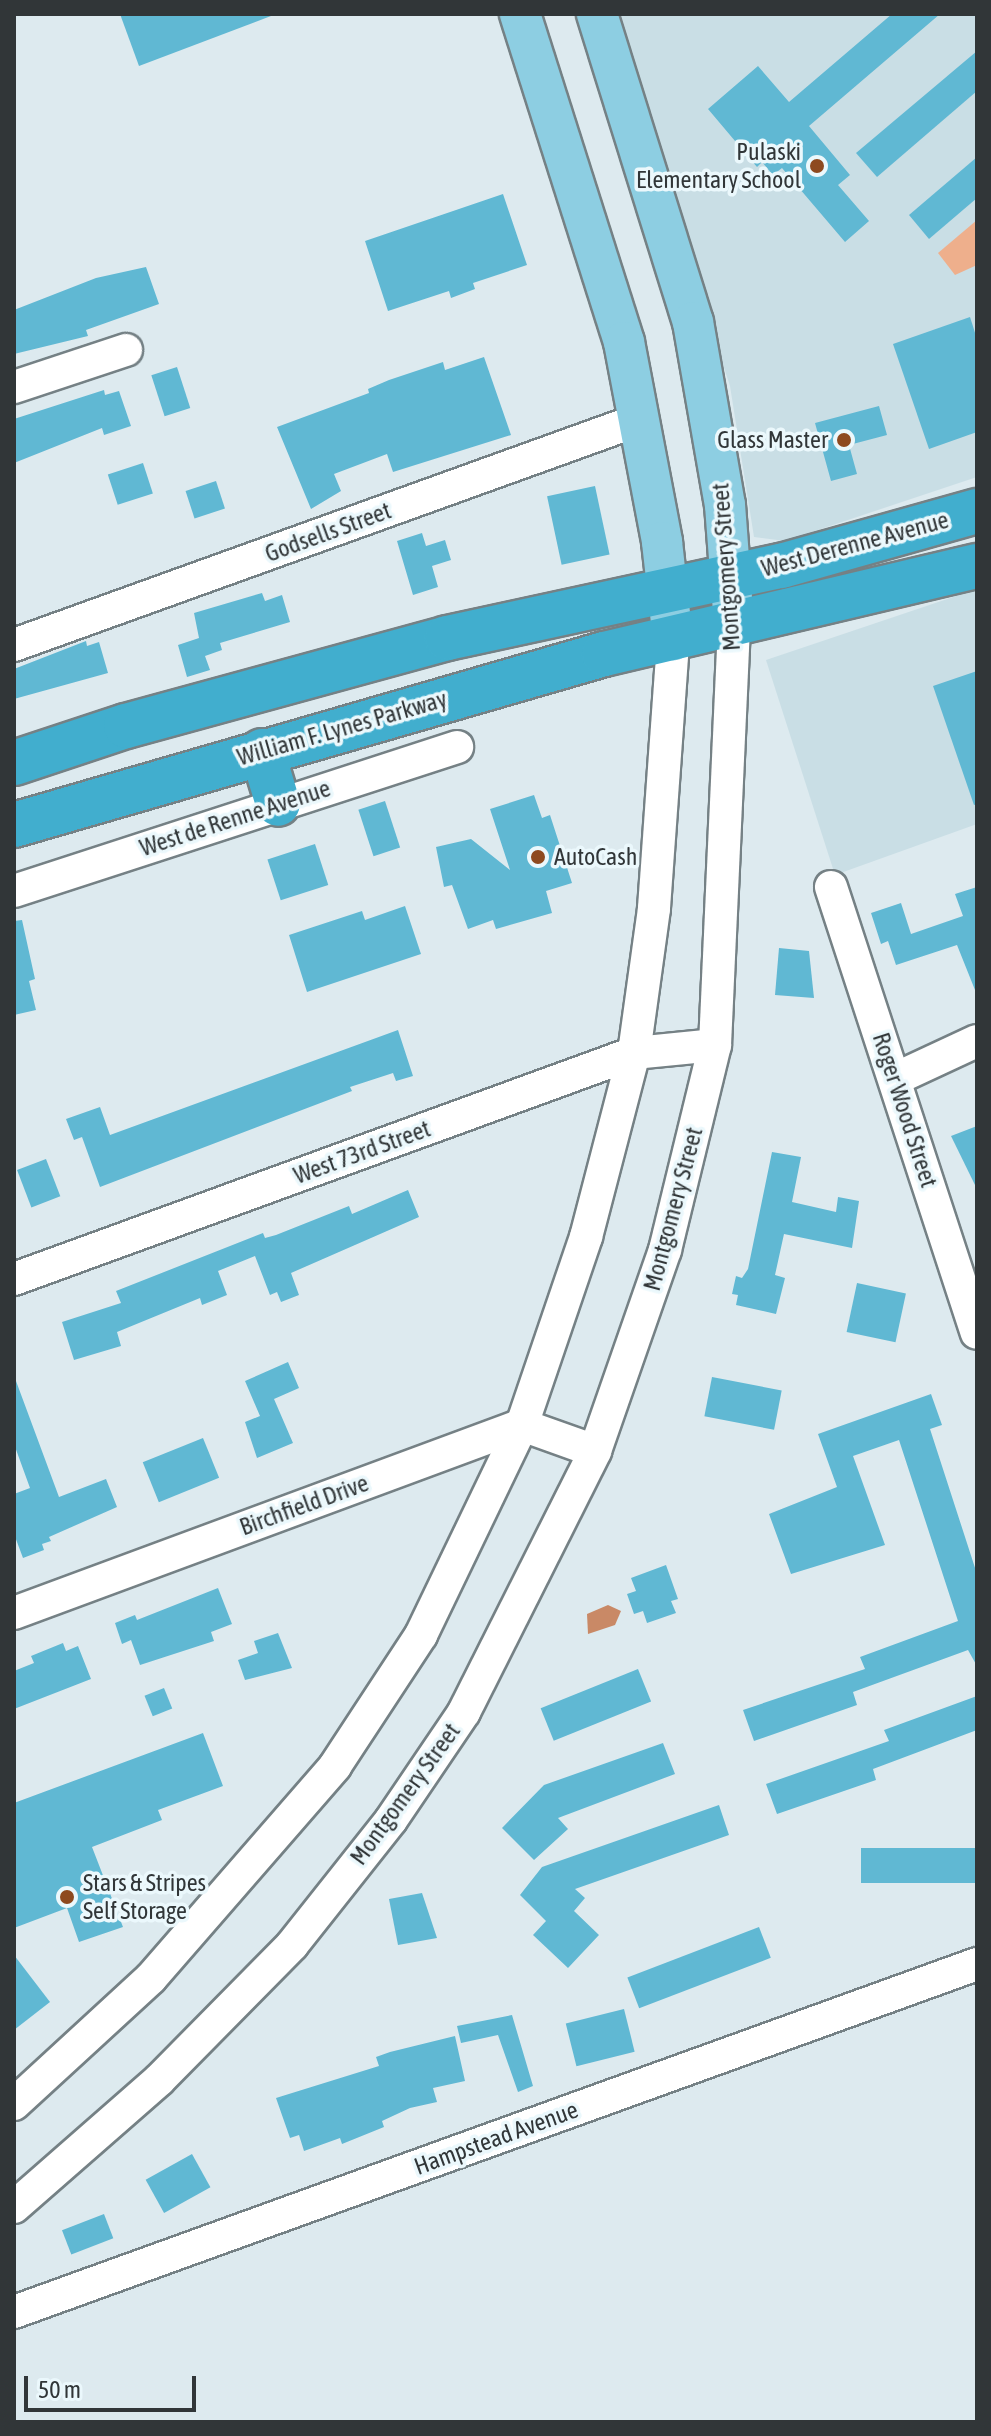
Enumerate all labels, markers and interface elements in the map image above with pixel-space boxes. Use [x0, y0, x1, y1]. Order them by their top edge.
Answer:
place label: Pulaski Elementary School [636, 138, 801, 194]
marker: Pulaski Elementary School [808, 157, 826, 175]
place label: Glass Master [717, 426, 828, 454]
marker: Glass Master [835, 431, 853, 449]
street label: Montgomery Street [706, 482, 746, 652]
street label: Godsells Street [261, 496, 395, 568]
street label: West Derenne Avenue [758, 505, 952, 583]
street label: William F. Lynes Parkway [234, 684, 450, 772]
street label: West de Renne Avenue [136, 774, 334, 862]
place label: AutoCash [554, 843, 637, 871]
marker: AutoCash [529, 848, 547, 866]
street label: Roger Wood Street [866, 1029, 944, 1191]
street label: West 73rd Street [290, 1114, 434, 1190]
street label: Montgomery Street [637, 1124, 709, 1294]
street label: Birchfield Drive [236, 1468, 372, 1542]
street label: Montgomery Street [344, 1718, 466, 1870]
place label: Stars & Stripes Self Storage [83, 1869, 206, 1925]
marker: Stars & Stripes Self Storage [58, 1888, 76, 1906]
street label: Hampstead Avenue [410, 2095, 582, 2181]
scale bar [28, 2360, 200, 2410]
text: 50 m [38, 2376, 81, 2403]

